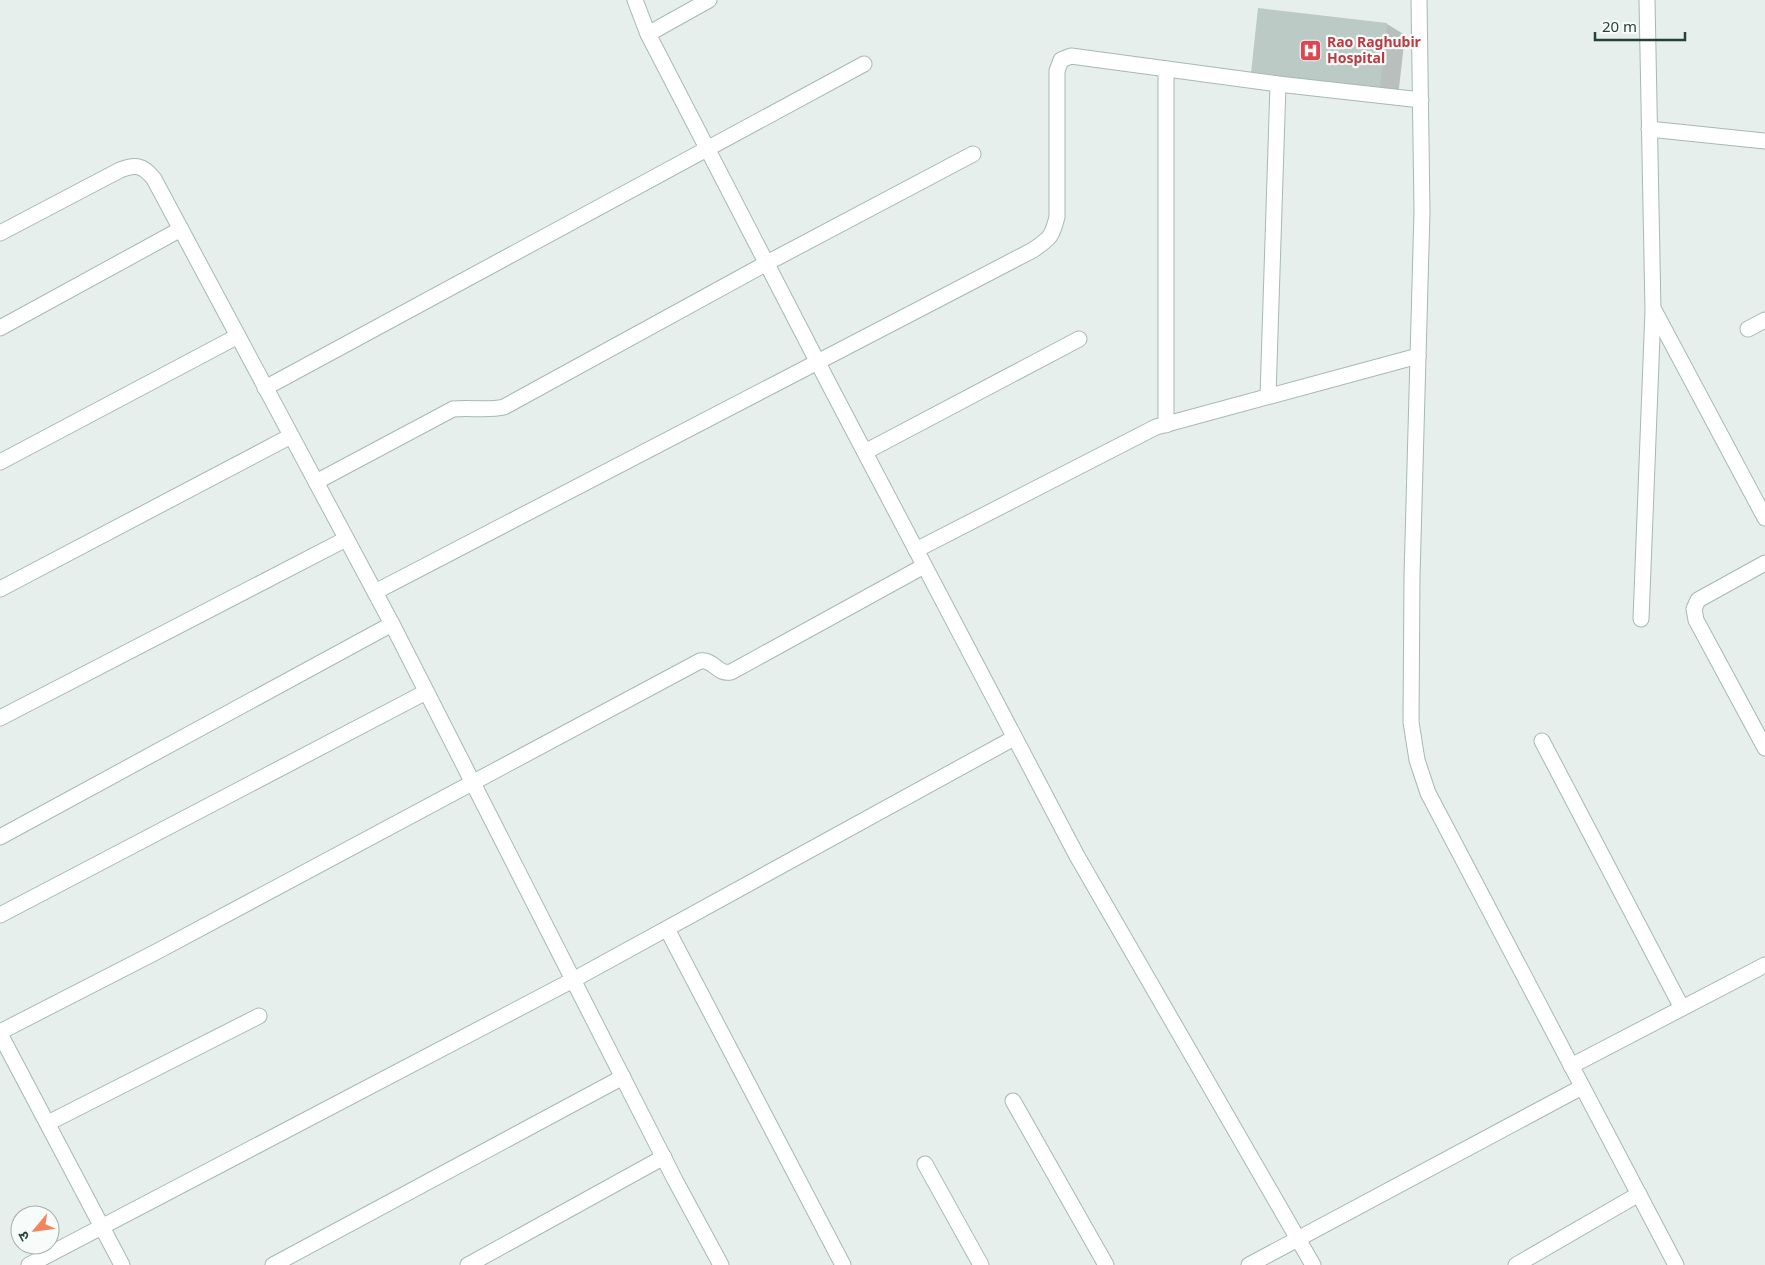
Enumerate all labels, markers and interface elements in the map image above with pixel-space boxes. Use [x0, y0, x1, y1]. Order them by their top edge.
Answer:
scale bar [1595, 10, 1685, 42]
text: 20 m [1602, 16, 1637, 36]
place label: Rao Raghubir Hospital [1327, 32, 1422, 67]
hospital icon: Rao Raghubir Hospital [1299, 38, 1323, 62]
north arrow [10, 1205, 60, 1255]
text: उ [13, 1228, 33, 1245]

